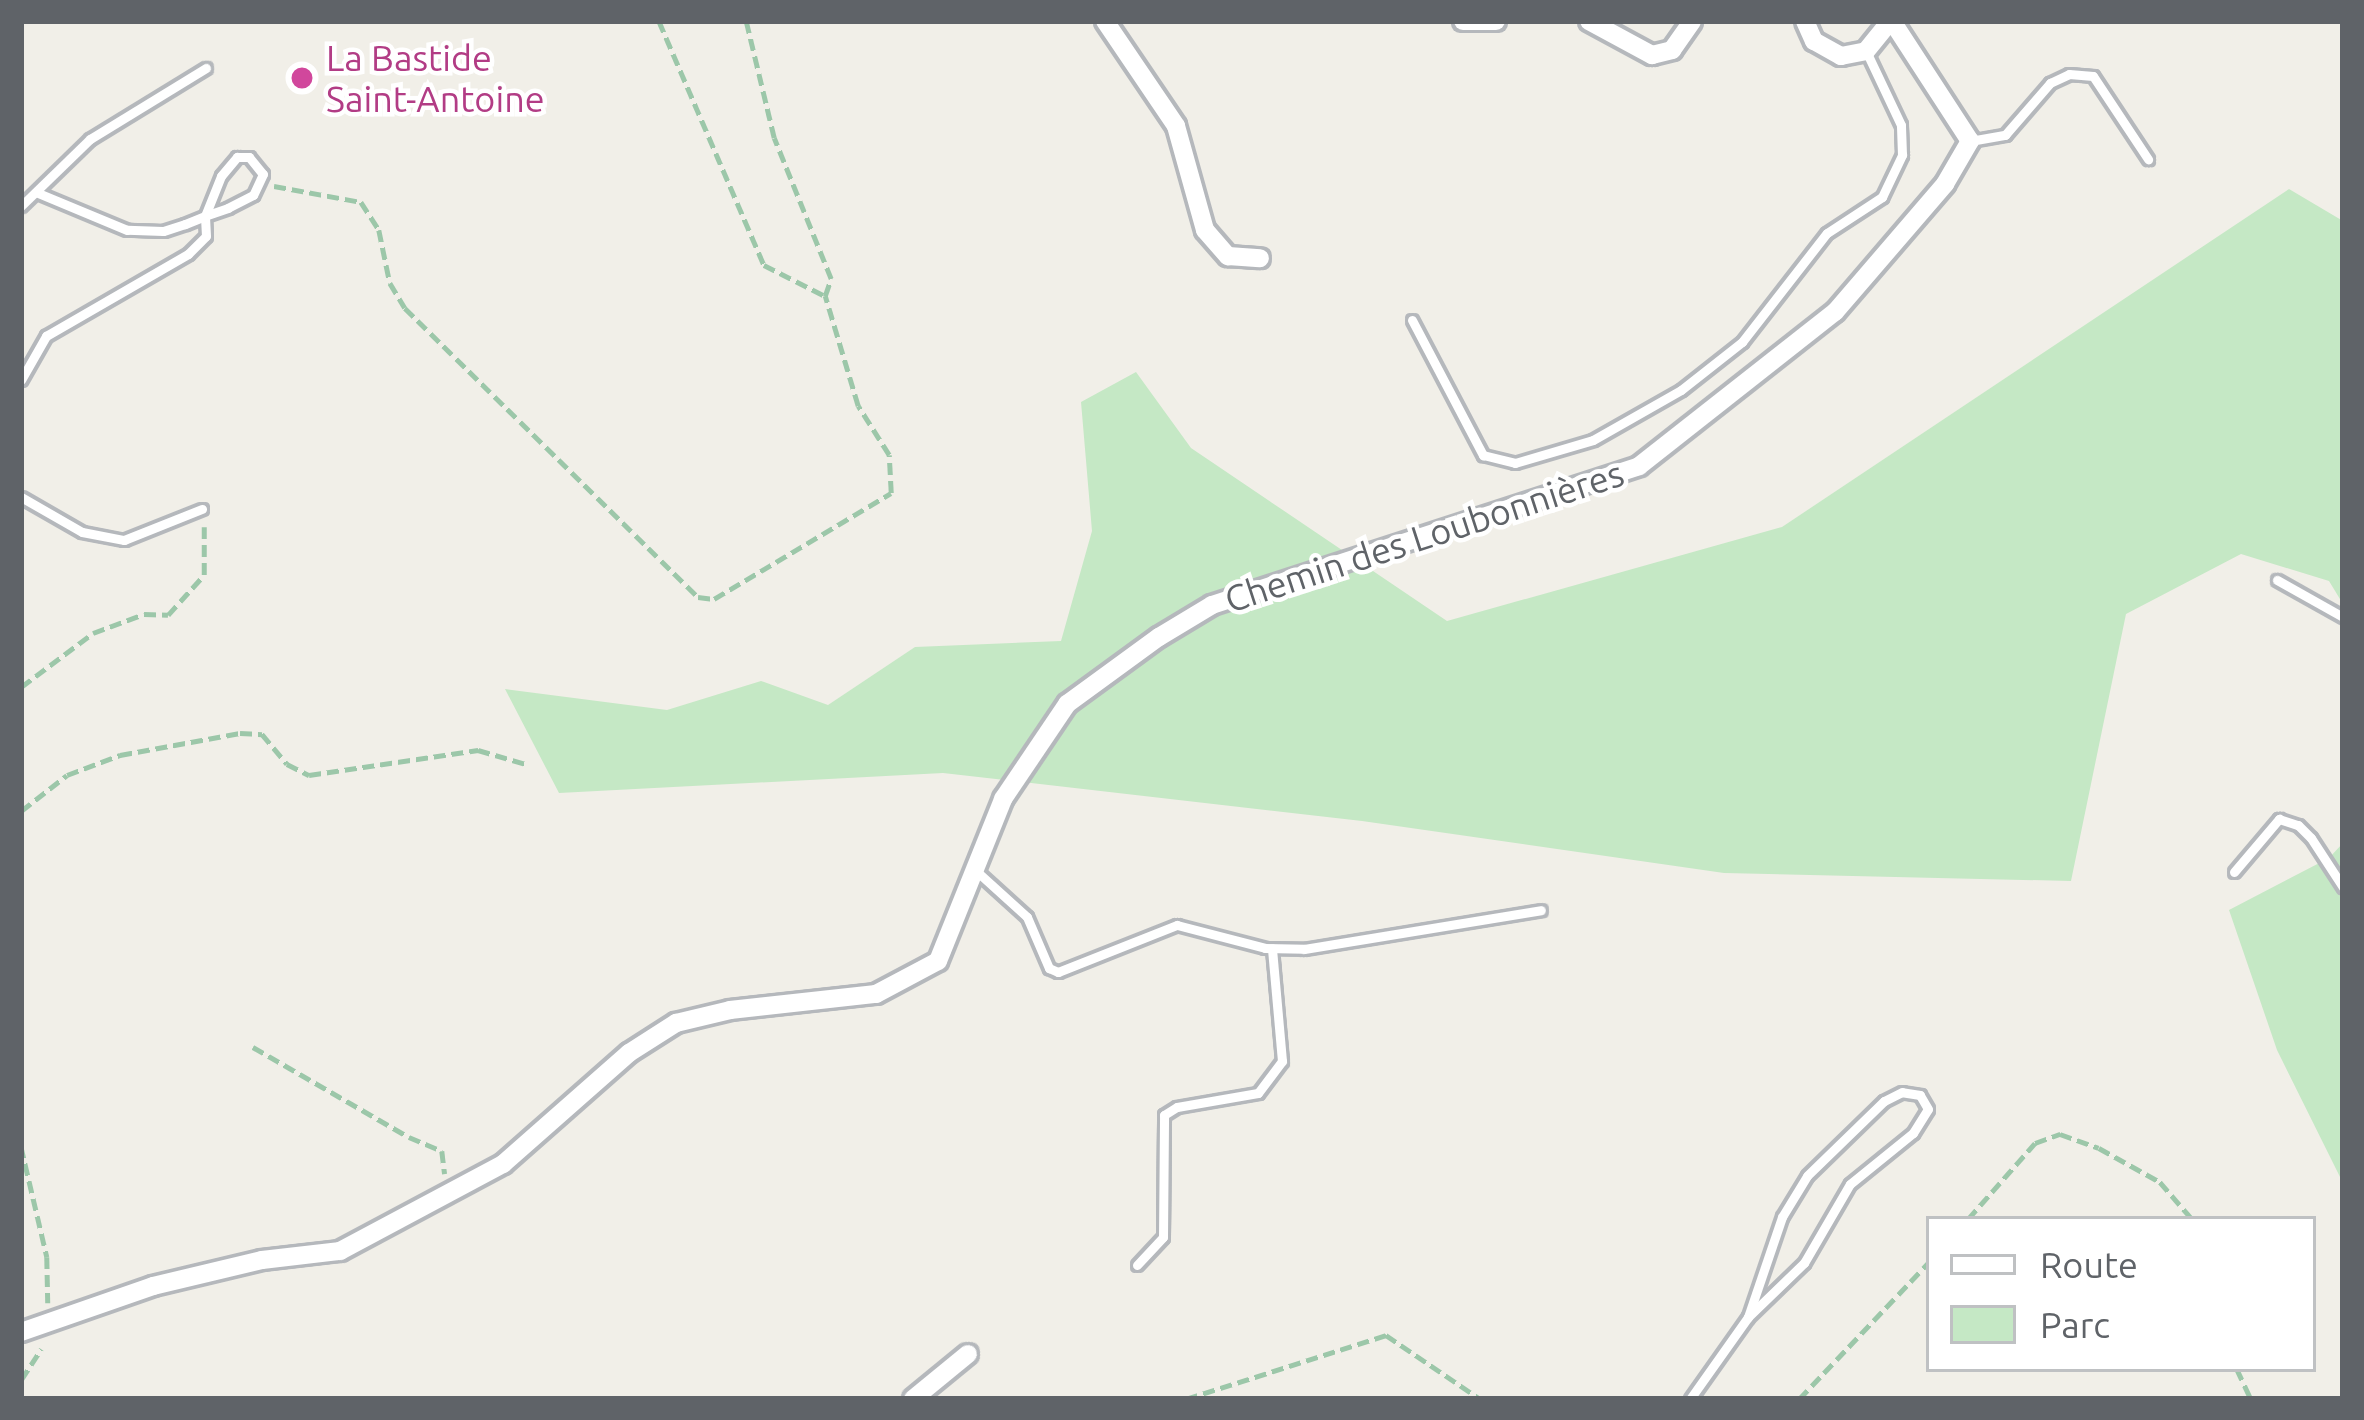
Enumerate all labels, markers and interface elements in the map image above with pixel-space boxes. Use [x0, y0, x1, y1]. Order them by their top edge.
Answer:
place label: La Bastide Saint-Antoine [326, 35, 545, 120]
marker: La Bastide Saint-Antoine [289, 65, 315, 91]
street label: Chemin des Loubonnières [1219, 451, 1629, 621]
legend [1926, 1216, 2316, 1372]
text: Route [2040, 1244, 2138, 1285]
text: Parc [2040, 1304, 2110, 1345]

